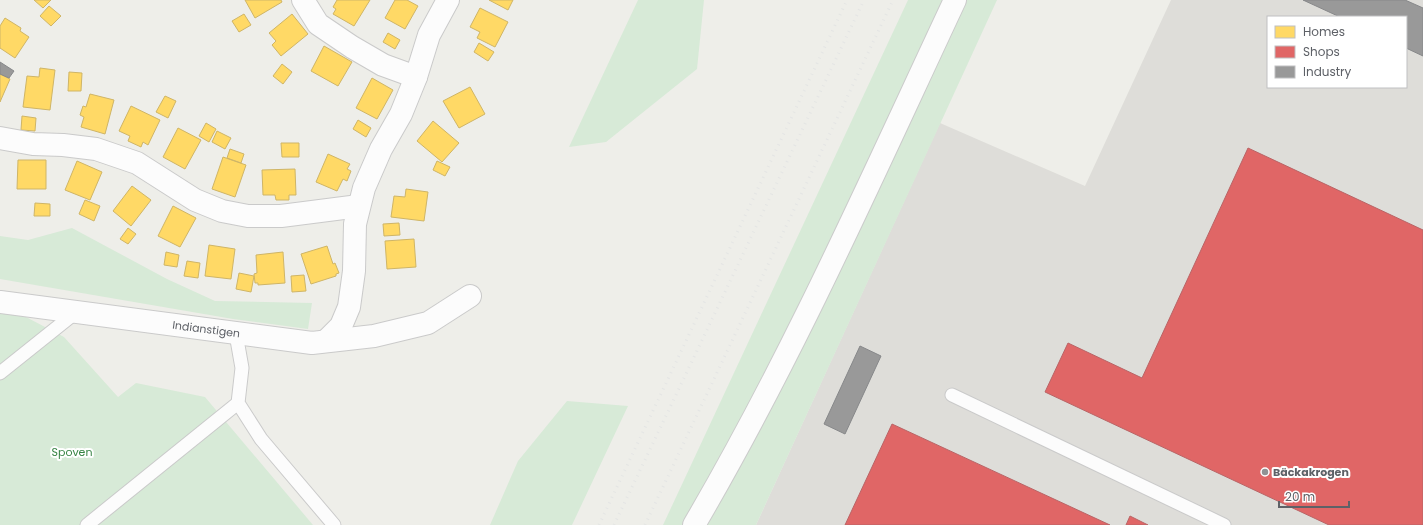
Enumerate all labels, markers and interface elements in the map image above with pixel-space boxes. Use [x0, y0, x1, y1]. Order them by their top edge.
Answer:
legend [1267, 16, 1407, 88]
text: Homes [1303, 23, 1345, 40]
text: Shops [1303, 43, 1340, 60]
text: Industry [1303, 63, 1352, 80]
street label: Indianstigen [171, 317, 241, 341]
park label: Spoven [52, 444, 92, 460]
place label: Bäckakrogen [1273, 464, 1349, 480]
marker: Bäckakrogen [1260, 467, 1270, 477]
scale bar [1279, 483, 1349, 509]
text: 20 m [1285, 488, 1315, 505]

